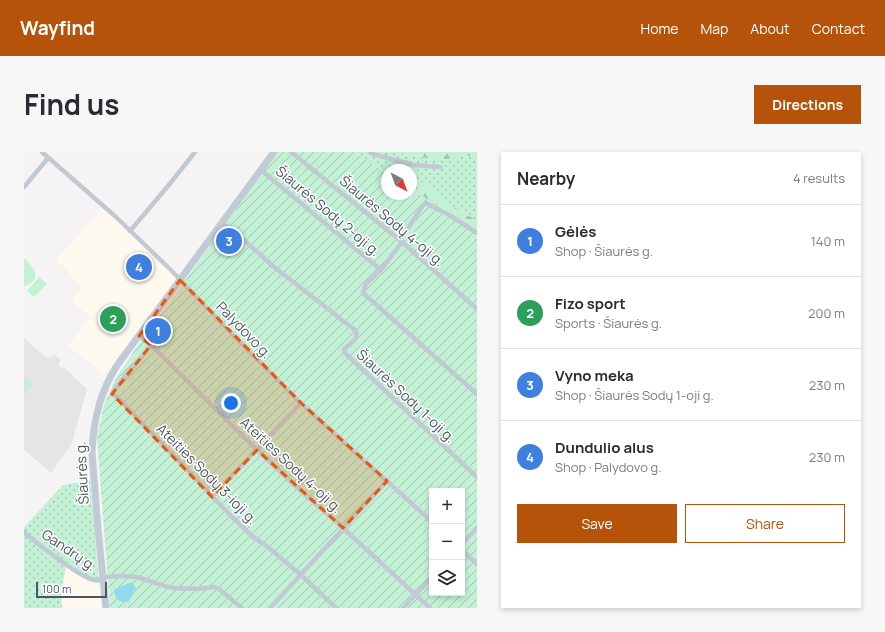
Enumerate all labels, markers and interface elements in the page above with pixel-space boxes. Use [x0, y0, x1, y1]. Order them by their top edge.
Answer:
text: Wayfind [20, 15, 95, 41]
text: Home [641, 19, 678, 38]
text: Map [700, 19, 728, 38]
text: About [750, 19, 790, 38]
text: Contact [812, 19, 865, 38]
text: Find us [24, 85, 119, 123]
button: Directions [754, 85, 861, 124]
street label: Šiaurės Sodų 2-oji g. [272, 161, 385, 260]
north arrow [381, 164, 417, 200]
text: Nearby [517, 167, 575, 190]
text: 4 results [793, 169, 845, 187]
street label: Šiaurės Sodų 4-oji g. [336, 171, 449, 270]
text: Gėlės [555, 221, 596, 242]
pin: 3 [216, 226, 242, 256]
text: 1 [527, 232, 533, 250]
text: 140 m [811, 232, 845, 250]
text: Shop · Šiaurės g. [555, 242, 653, 260]
pin: 4 [126, 252, 152, 282]
text: Fizo sport [555, 293, 626, 314]
street label: Palydovo g. [212, 297, 276, 362]
pin: 2 [100, 304, 126, 334]
text: 2 [526, 304, 534, 322]
text: 200 m [808, 304, 845, 322]
text: Sports · Šiaurės g. [555, 314, 662, 332]
pin: 1 [145, 316, 171, 346]
street label: Šiaurės Sodų 1-oji g. [353, 345, 460, 446]
text: Vyno meka [555, 365, 634, 386]
text: 3 [526, 376, 534, 394]
text: 230 m [809, 376, 845, 394]
text: Shop · Šiaurės Sodų 1-oji g. [555, 386, 714, 404]
your location [221, 393, 241, 413]
street label: Ateities Sodų 4-oji g. [236, 412, 346, 517]
street label: Ateities Sodų 3-ioji g. [153, 419, 262, 528]
text: Dundulio alus [555, 437, 654, 458]
street label: Šiaurės g. [70, 441, 93, 505]
text: 4 [526, 448, 534, 466]
text: 230 m [809, 448, 845, 466]
text: Shop · Palydovo g. [555, 458, 661, 476]
map controls [429, 488, 465, 596]
button: + [429, 488, 465, 524]
button: Save [517, 504, 677, 543]
button: Share [685, 504, 845, 543]
street label: Gandrų g. [38, 524, 100, 575]
button: − [429, 524, 465, 560]
button: layers [429, 560, 465, 596]
scale bar [36, 580, 107, 599]
text: 100 m [42, 581, 71, 596]

